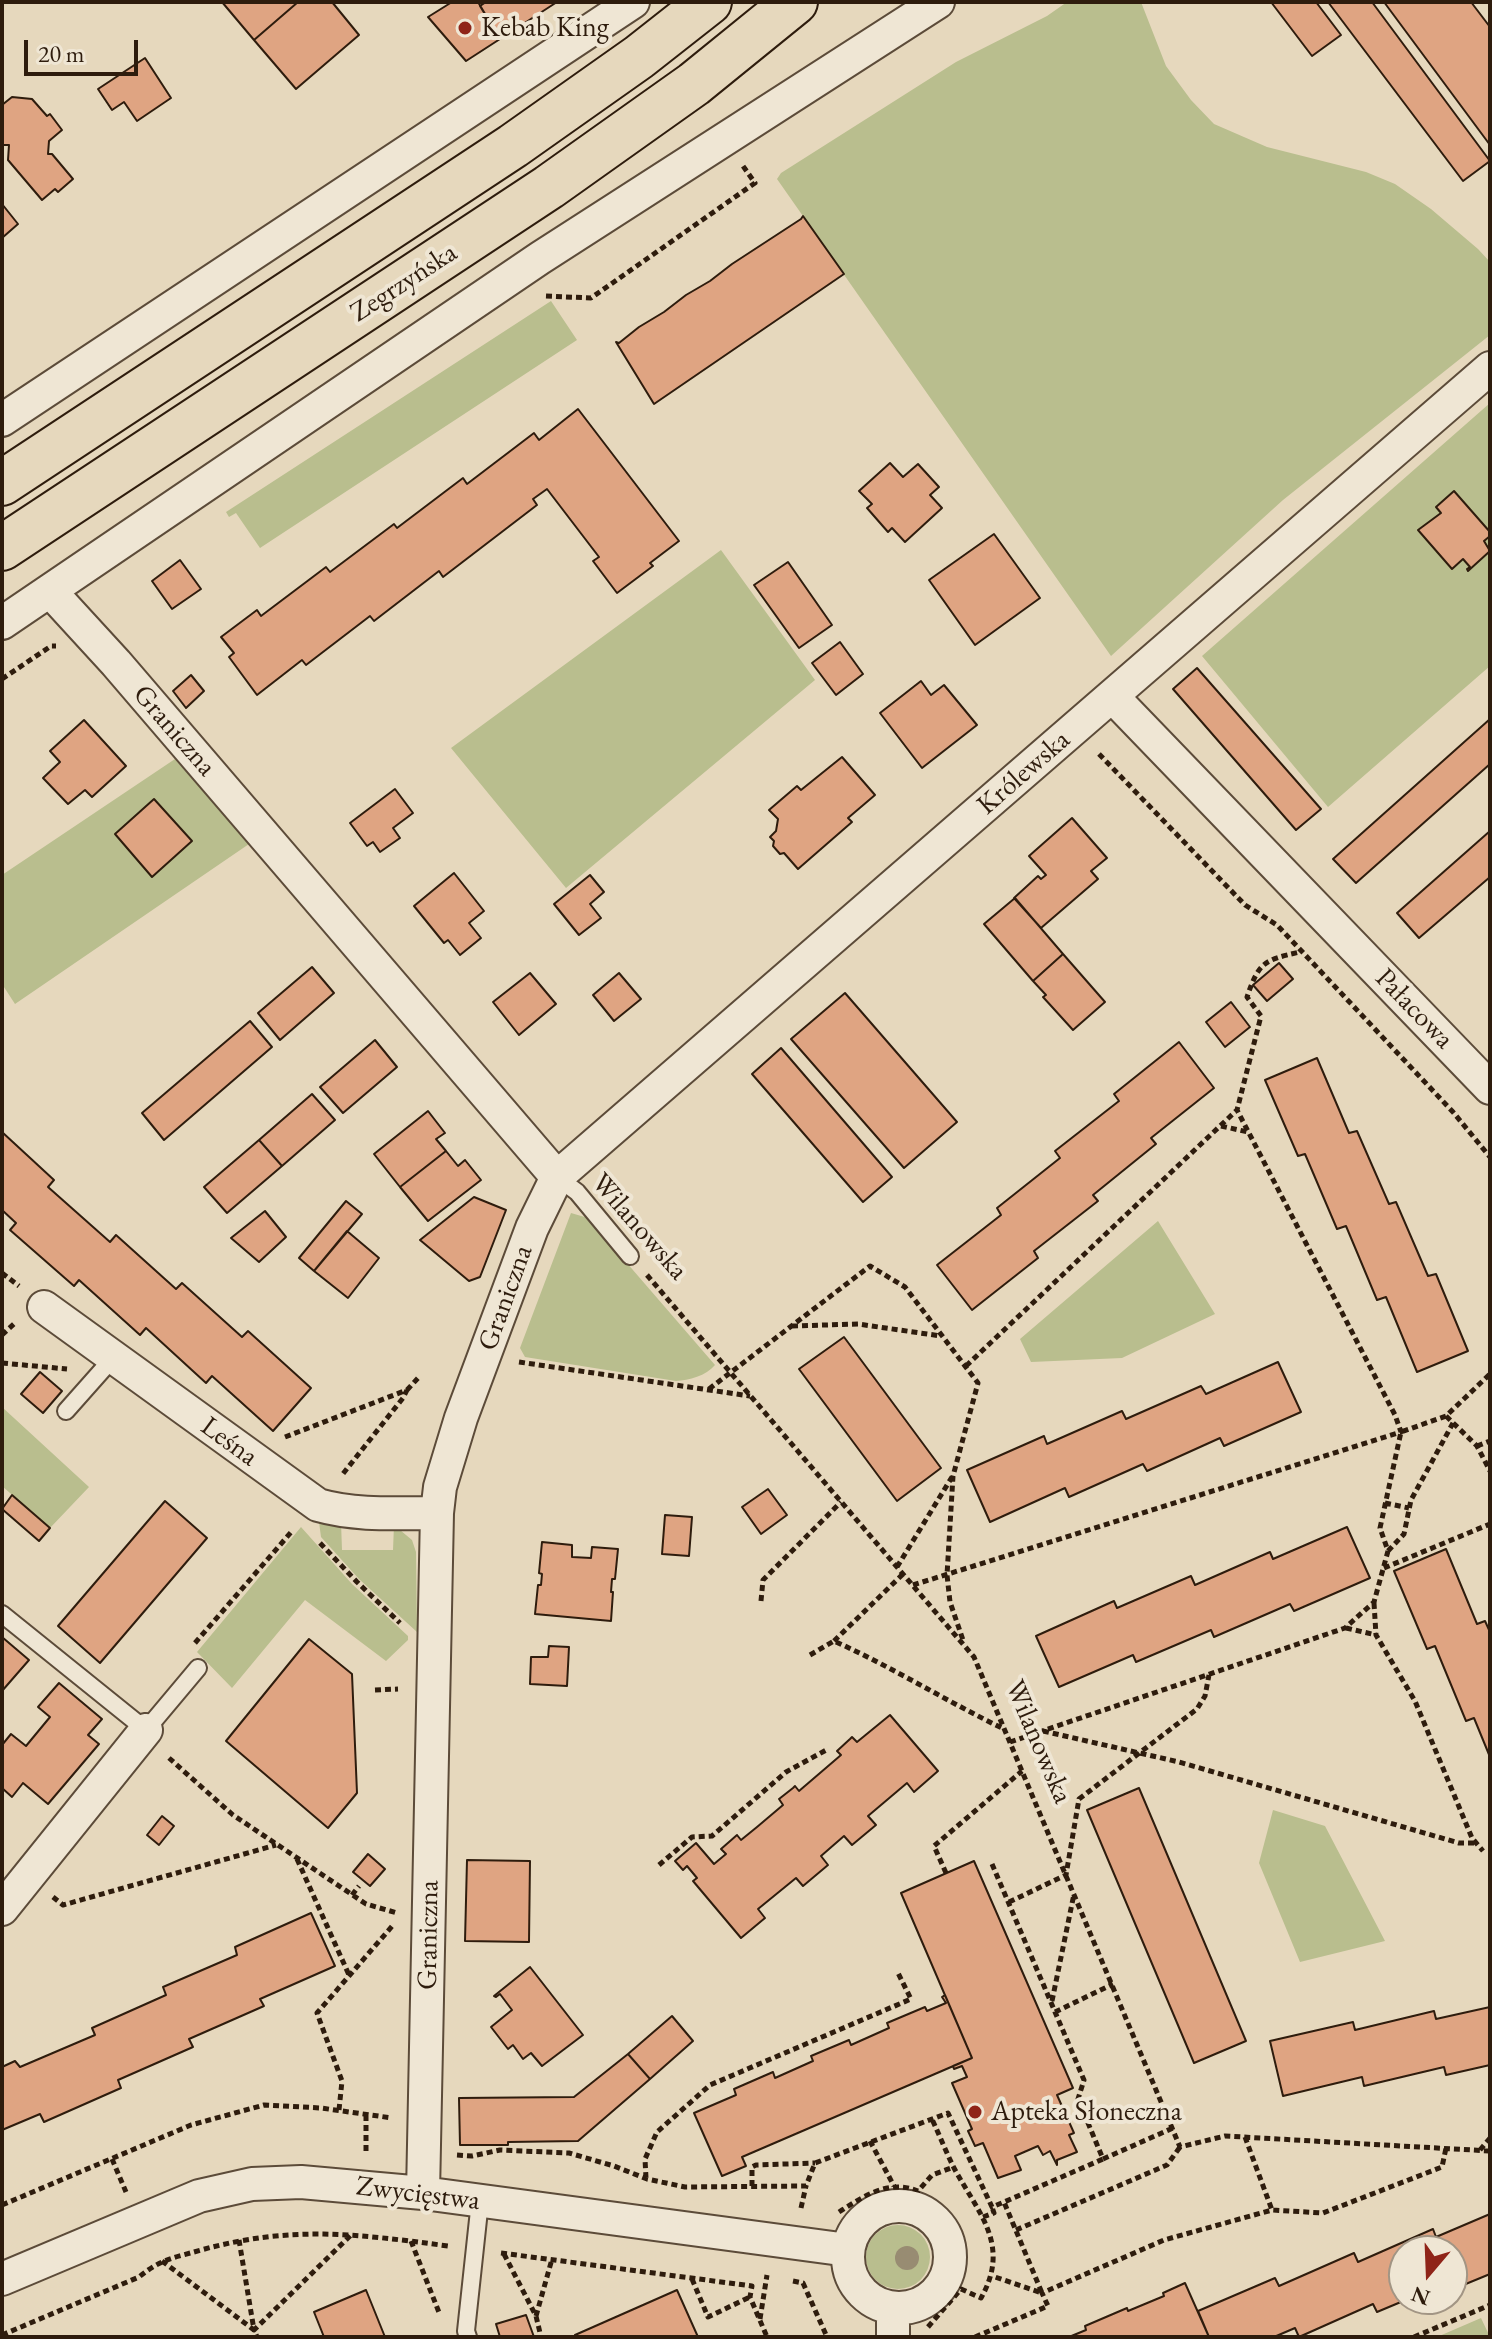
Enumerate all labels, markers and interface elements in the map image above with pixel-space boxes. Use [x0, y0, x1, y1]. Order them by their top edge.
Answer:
place label: Kebab King [481, 11, 609, 45]
marker: Kebab King [456, 19, 474, 37]
scale bar [28, 24, 142, 74]
text: 20 m [38, 38, 85, 69]
street label: Zegrzyńska [344, 236, 464, 330]
street label: Graniczna [125, 679, 223, 783]
street label: Królewska [971, 724, 1077, 822]
street label: Pałacowa [1368, 962, 1460, 1056]
street label: Wilanowska [583, 1167, 695, 1287]
street label: Graniczna [471, 1241, 541, 1355]
street label: Leśna [194, 1410, 264, 1474]
street label: Wilanowska [997, 1675, 1079, 1809]
street label: Graniczna [411, 1880, 447, 1990]
place label: Apteka Słoneczna [991, 2095, 1182, 2129]
marker: Apteka Słoneczna [966, 2103, 984, 2121]
street label: Zwycięstwa [354, 2170, 482, 2218]
north arrow [1388, 2235, 1468, 2315]
text: N [1408, 2280, 1434, 2313]

